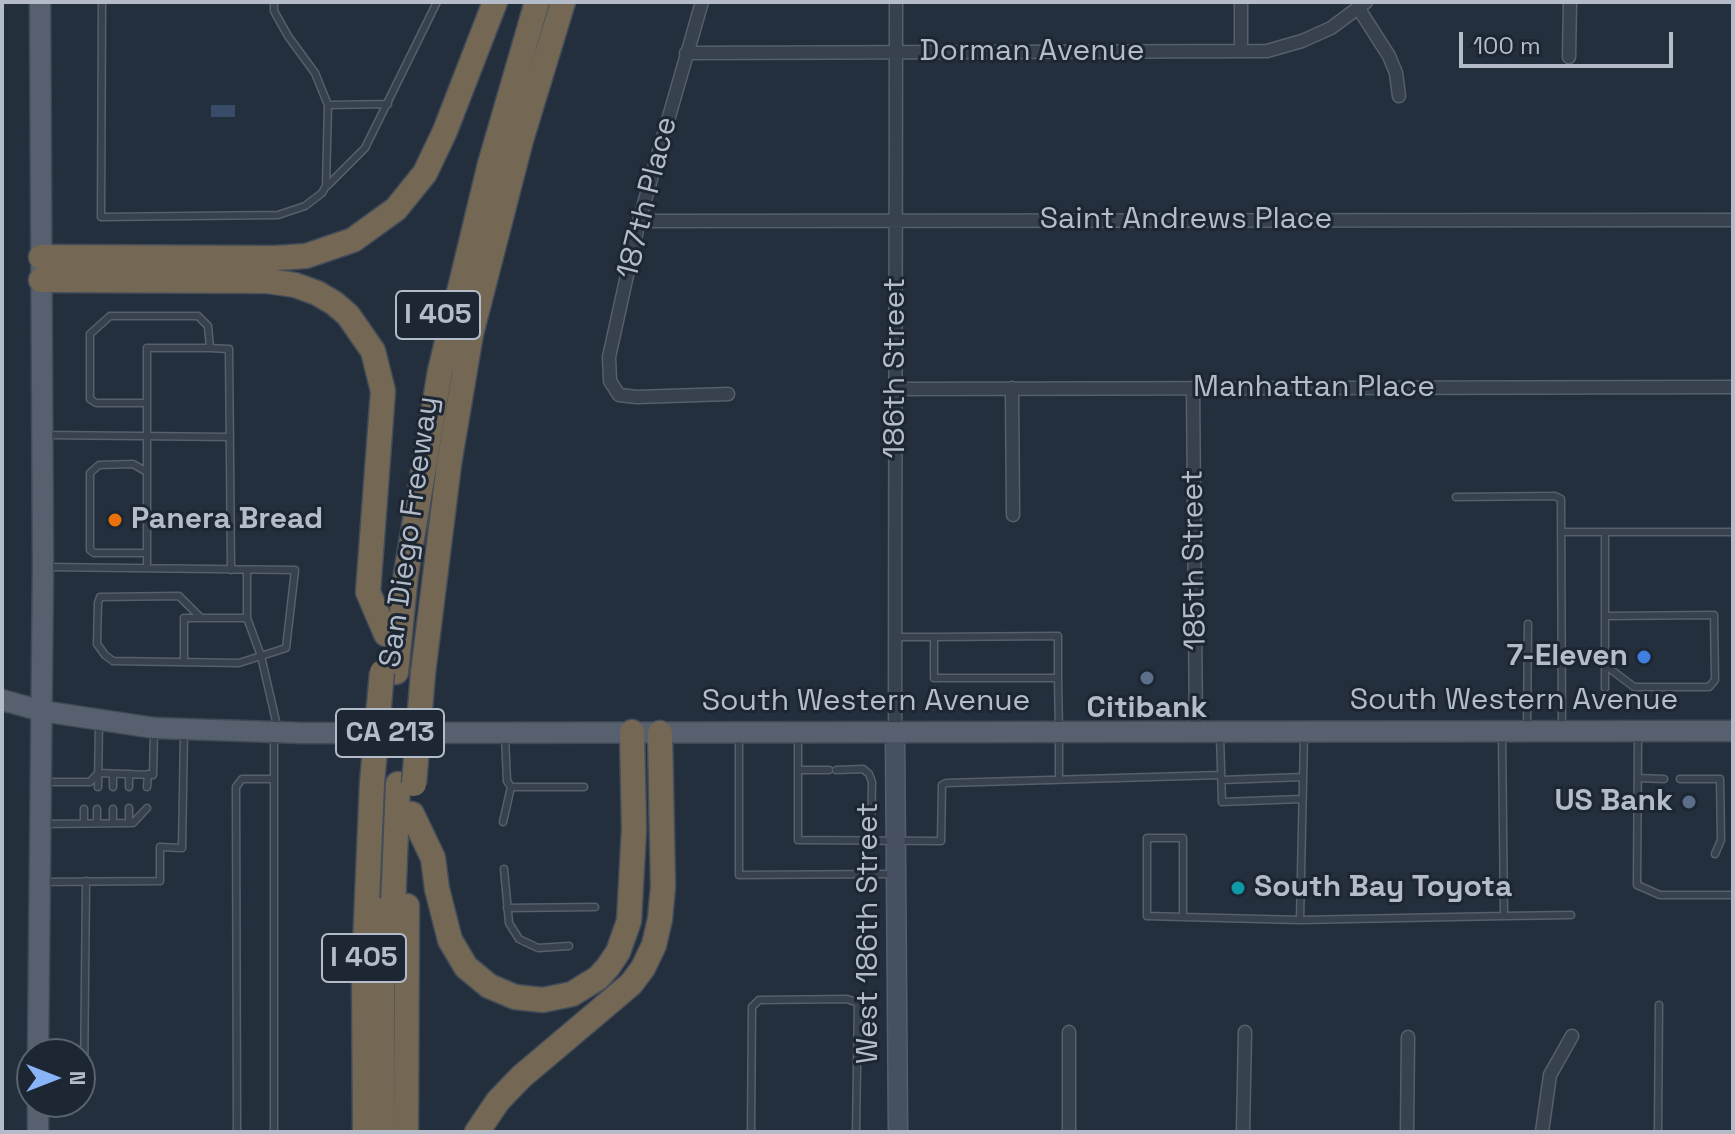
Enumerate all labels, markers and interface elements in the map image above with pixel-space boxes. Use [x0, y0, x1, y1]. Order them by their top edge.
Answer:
scale bar [1463, 16, 1677, 66]
text: 100 m [1473, 30, 1541, 61]
street label: Dorman Avenue [920, 34, 1144, 70]
street label: 187th Place [610, 113, 686, 283]
street label: Saint Andrews Place [1040, 202, 1332, 238]
street label: 186th Street [878, 277, 914, 459]
road number: I 405 [396, 291, 480, 339]
street label: Manhattan Place [1193, 370, 1435, 406]
street label: San Diego Freeway [373, 394, 447, 670]
street label: 185th Street [1175, 469, 1215, 651]
place label: Panera Bread [131, 502, 323, 538]
marker: Panera Bread [106, 511, 124, 529]
place label: 7-Eleven [1506, 639, 1628, 675]
marker: 7-Eleven [1635, 648, 1653, 666]
marker: Citibank [1138, 669, 1156, 687]
street label: South Western Avenue [1350, 683, 1678, 719]
street label: South Western Avenue [702, 684, 1030, 720]
place label: Citibank [1087, 691, 1207, 727]
road number: CA 213 [336, 709, 444, 757]
place label: US Bank [1554, 784, 1673, 820]
marker: US Bank [1680, 793, 1698, 811]
street label: West 186th Street [851, 802, 887, 1064]
place label: South Bay Toyota [1254, 870, 1512, 906]
marker: South Bay Toyota [1229, 879, 1247, 897]
road number: I 405 [322, 934, 406, 982]
north arrow [16, 1038, 96, 1118]
text: N [64, 1071, 92, 1085]

